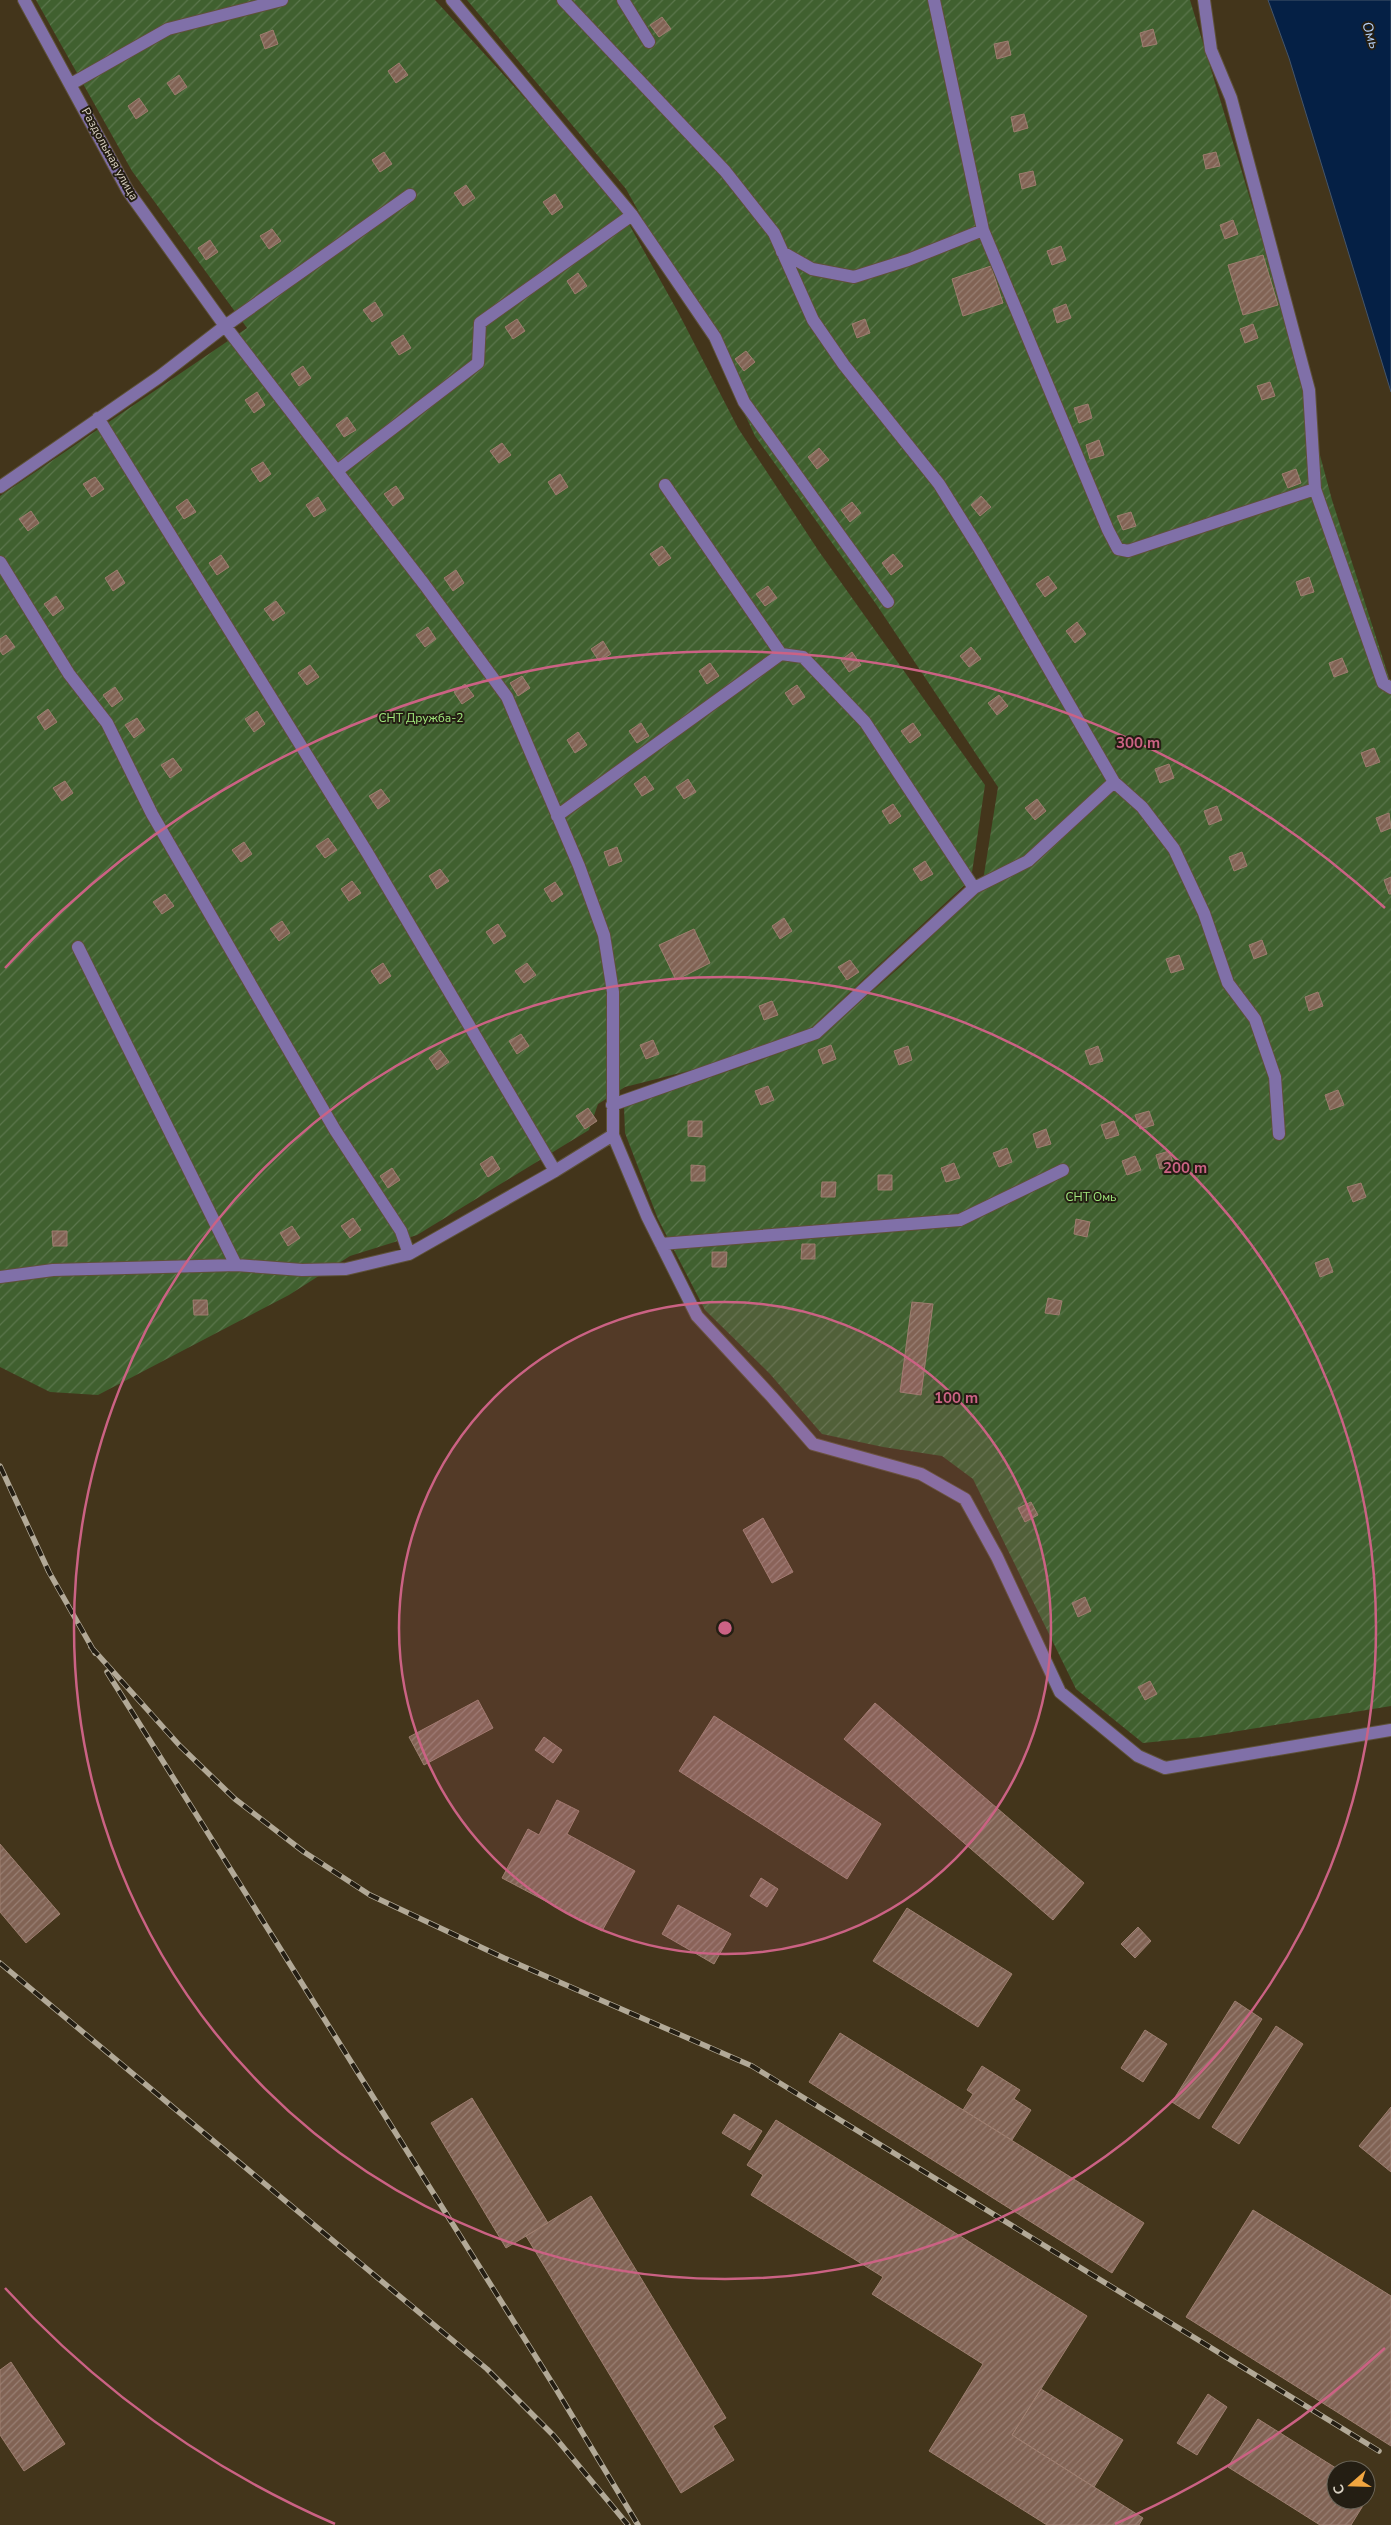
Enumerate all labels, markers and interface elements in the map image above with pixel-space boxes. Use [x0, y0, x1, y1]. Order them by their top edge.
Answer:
water label: Омь [1357, 19, 1384, 51]
street label: Раздольная улица [78, 105, 142, 203]
park label: СНТ Дружба-2 [378, 710, 464, 726]
text: 300 m [1116, 733, 1160, 753]
text: 200 m [1163, 1158, 1207, 1178]
park label: СНТ Омь [1065, 1189, 1117, 1205]
text: 100 m [934, 1388, 978, 1408]
centre of rings [716, 1619, 734, 1637]
north arrow [1326, 2460, 1376, 2510]
text: С [1329, 2481, 1350, 2497]

